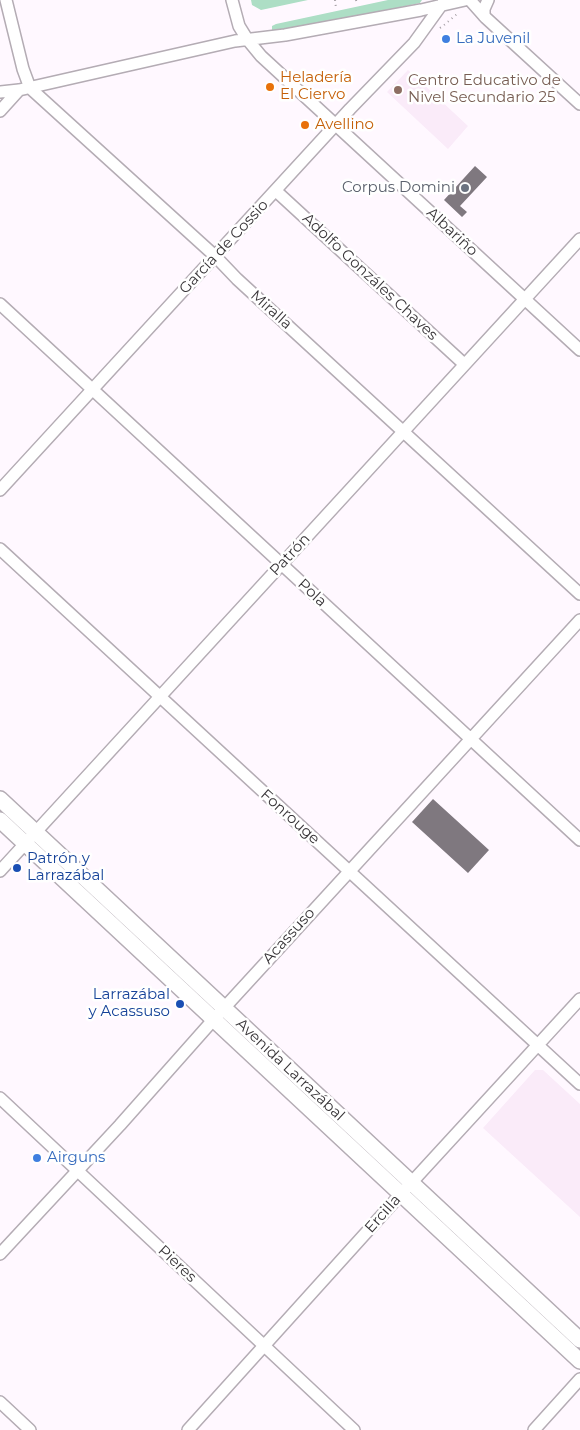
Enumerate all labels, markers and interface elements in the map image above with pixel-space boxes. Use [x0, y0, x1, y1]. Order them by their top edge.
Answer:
place label: La Juvenil [456, 30, 530, 48]
marker: La Juvenil [440, 33, 452, 45]
place label: Heladería El Ciervo [280, 69, 352, 104]
place label: Centro Educativo de Nivel Secundario 25 [408, 72, 561, 107]
marker: Heladería El Ciervo [264, 81, 276, 93]
marker: Centro Educativo de Nivel Secundario 25 [392, 84, 404, 96]
place label: Avellino [315, 116, 374, 134]
marker: Avellino [299, 119, 311, 131]
place label: Corpus Domini [342, 179, 455, 197]
marker: Corpus Domini [459, 182, 471, 194]
street label: García de Cossio [176, 196, 272, 298]
street label: Albariño [423, 204, 481, 260]
street label: Adolfo Gonzáles Chaves [299, 210, 441, 344]
street label: Miralla [247, 287, 295, 333]
street label: Patrón [266, 530, 314, 580]
street label: Pola [294, 575, 330, 611]
street label: Fonrouge [257, 786, 323, 848]
place label: Patrón y Larrazábal [27, 850, 104, 885]
marker: Patrón y Larrazábal [11, 862, 23, 874]
street label: Acassuso [259, 904, 319, 968]
place label: Larrazábal y Acassuso [89, 986, 170, 1021]
marker: Larrazábal y Acassuso [174, 998, 186, 1010]
street label: Avenida Larrazábal [232, 1015, 348, 1125]
place label: Airguns [47, 1149, 105, 1167]
marker: Airguns [31, 1152, 43, 1164]
street label: Ercilla [361, 1191, 405, 1237]
street label: Pieres [154, 1242, 200, 1286]

